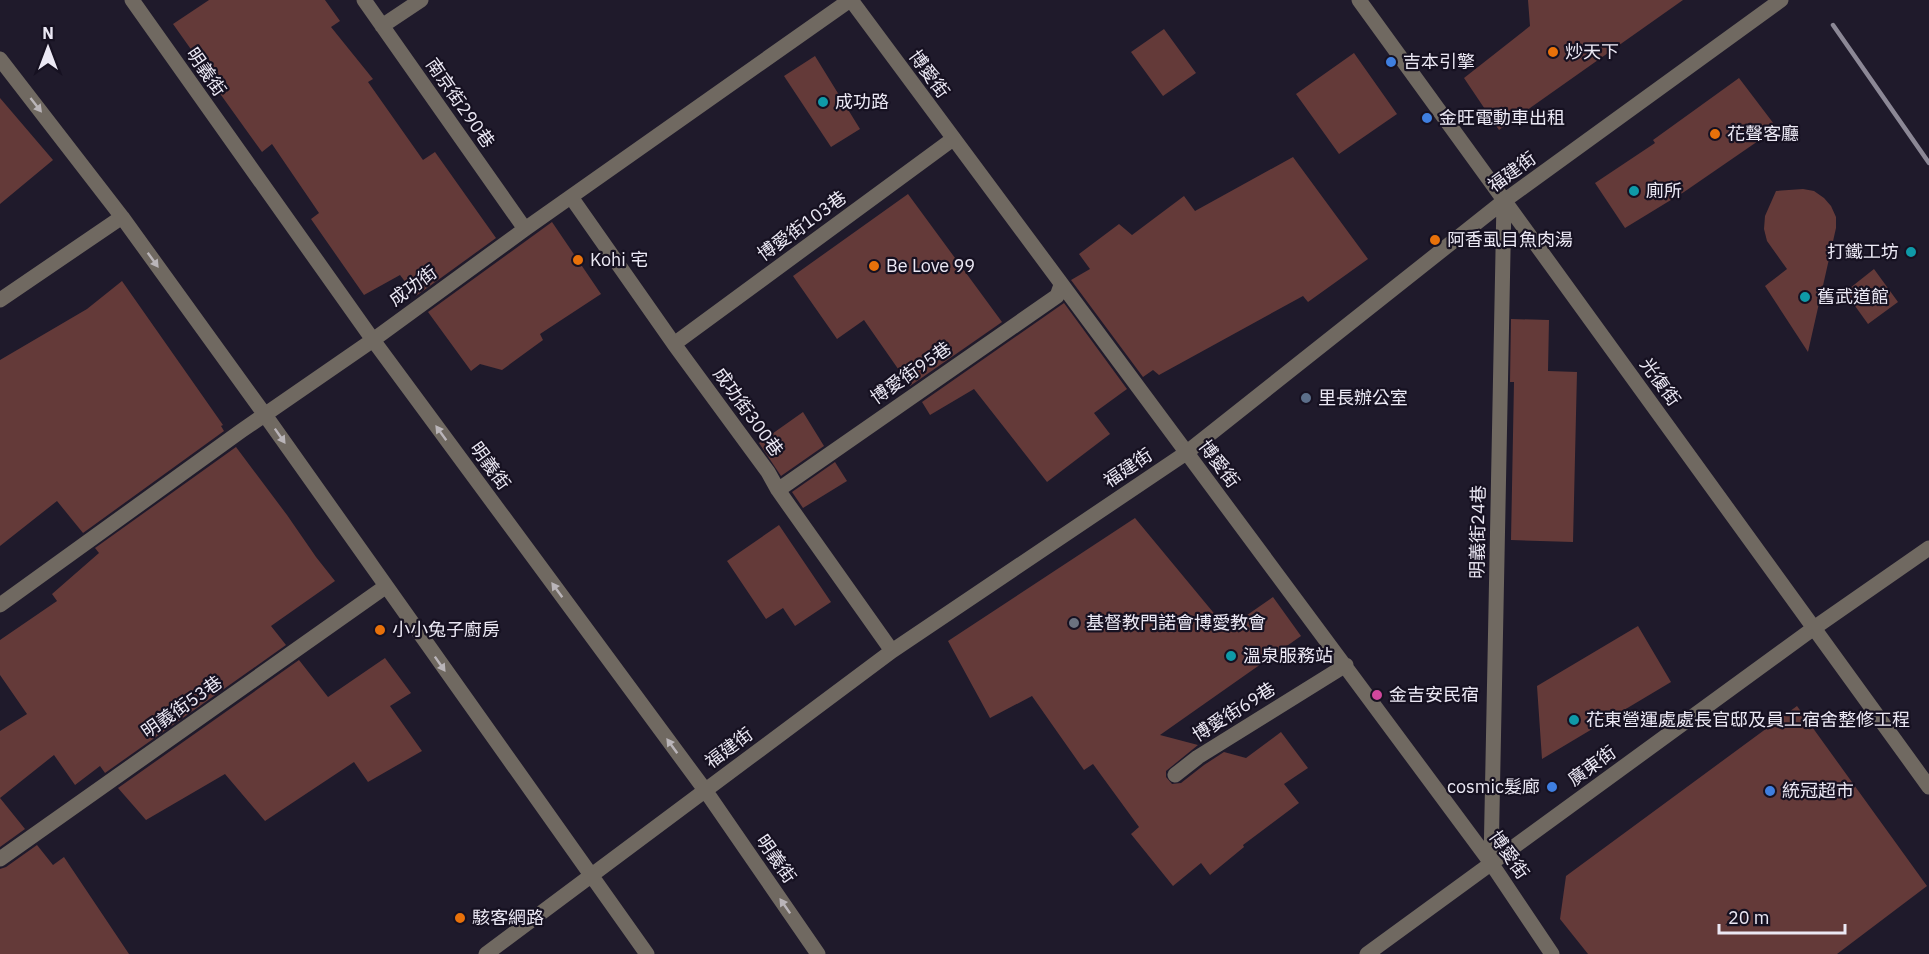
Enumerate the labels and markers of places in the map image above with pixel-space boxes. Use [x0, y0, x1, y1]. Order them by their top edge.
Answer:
place label: 炒天下 [1565, 40, 1619, 63]
marker: 炒天下 [1546, 45, 1560, 59]
place label: 吉本引擎 [1403, 50, 1475, 73]
marker: 吉本引擎 [1384, 55, 1398, 69]
place label: 成功路 [835, 90, 889, 113]
marker: 成功路 [816, 95, 830, 109]
place label: 金旺電動車出租 [1439, 106, 1565, 129]
marker: 金旺電動車出租 [1420, 111, 1434, 125]
place label: 花聲客廳 [1727, 122, 1799, 145]
marker: 花聲客廳 [1708, 127, 1722, 141]
place label: 廁所 [1646, 179, 1682, 202]
marker: 廁所 [1627, 184, 1641, 198]
place label: 阿香虱目魚肉湯 [1447, 228, 1573, 251]
marker: 阿香虱目魚肉湯 [1428, 233, 1442, 247]
place label: 打鐵工坊 [1827, 240, 1899, 263]
marker: 打鐵工坊 [1904, 245, 1918, 259]
place label: Kohi 宅 [590, 248, 648, 271]
marker: Kohi 宅 [571, 253, 585, 267]
place label: Be Love 99 [886, 254, 975, 277]
marker: Be Love 99 [867, 259, 881, 273]
place label: 舊武道館 [1817, 285, 1889, 308]
marker: 舊武道館 [1798, 290, 1812, 304]
place label: 里長辦公室 [1318, 386, 1408, 409]
marker: 里長辦公室 [1299, 391, 1313, 405]
place label: 基督教門諾會博愛教會 [1086, 611, 1266, 634]
marker: 基督教門諾會博愛教會 [1067, 616, 1081, 630]
place label: 小小兔子廚房 [392, 618, 500, 641]
marker: 小小兔子廚房 [373, 623, 387, 637]
place label: 溫泉服務站 [1243, 644, 1333, 667]
marker: 溫泉服務站 [1224, 649, 1238, 663]
place label: 金吉安民宿 [1389, 683, 1479, 706]
marker: 金吉安民宿 [1370, 688, 1384, 702]
place label: 花東營運處處長官邸及員工宿舍整修工程 [1586, 708, 1910, 731]
marker: 花東營運處處長官邸及員工宿舍整修工程 [1567, 713, 1581, 727]
place label: cosmic髮廊 [1447, 775, 1540, 798]
place label: 統冠超市 [1782, 779, 1854, 802]
marker: cosmic髮廊 [1545, 780, 1559, 794]
marker: 統冠超市 [1763, 784, 1777, 798]
place label: 駭客網路 [472, 906, 544, 929]
marker: 駭客網路 [453, 911, 467, 925]

